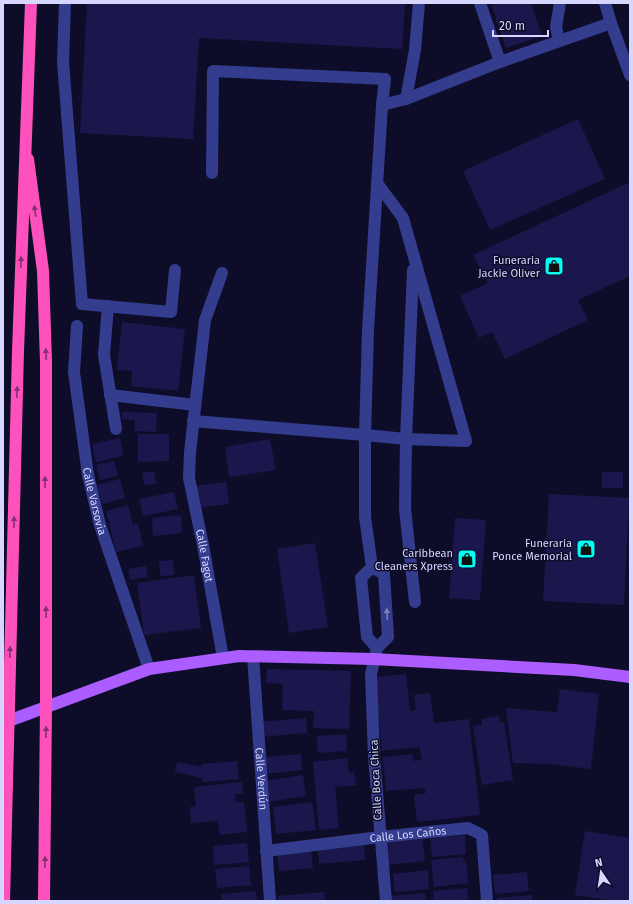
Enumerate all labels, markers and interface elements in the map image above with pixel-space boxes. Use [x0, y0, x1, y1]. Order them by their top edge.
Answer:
scale bar [493, 12, 548, 38]
text: 20 m [499, 19, 525, 33]
one-way arrow [32, 204, 38, 217]
place label: Funeraria Jackie Oliver [478, 254, 541, 280]
one-way arrow [18, 255, 24, 268]
shop icon: Funeraria Jackie Oliver [543, 255, 565, 277]
one-way arrow [42, 348, 49, 360]
one-way arrow [14, 385, 20, 398]
street label: Calle Varsovia [81, 467, 109, 537]
one-way arrow [42, 475, 48, 488]
one-way arrow [11, 515, 17, 528]
street label: Calle Fagot [193, 528, 216, 583]
place label: Funeraria Ponce Memorial [492, 537, 572, 563]
shop icon: Funeraria Ponce Memorial [575, 538, 597, 560]
place label: Caribbean Cleaners Xpress [375, 547, 453, 573]
shop icon: Caribbean Cleaners Xpress [456, 548, 478, 570]
one-way arrow [43, 605, 49, 618]
one-way arrow [383, 608, 390, 620]
one-way arrow [7, 646, 14, 658]
one-way arrow [43, 725, 49, 738]
street label: Calle Boca Chica [367, 739, 385, 821]
street label: Calle Verdún [253, 747, 270, 810]
street label: Calle Los Caños [369, 824, 447, 845]
north arrow [581, 852, 621, 892]
one-way arrow [41, 856, 48, 868]
text: N [594, 856, 604, 870]

